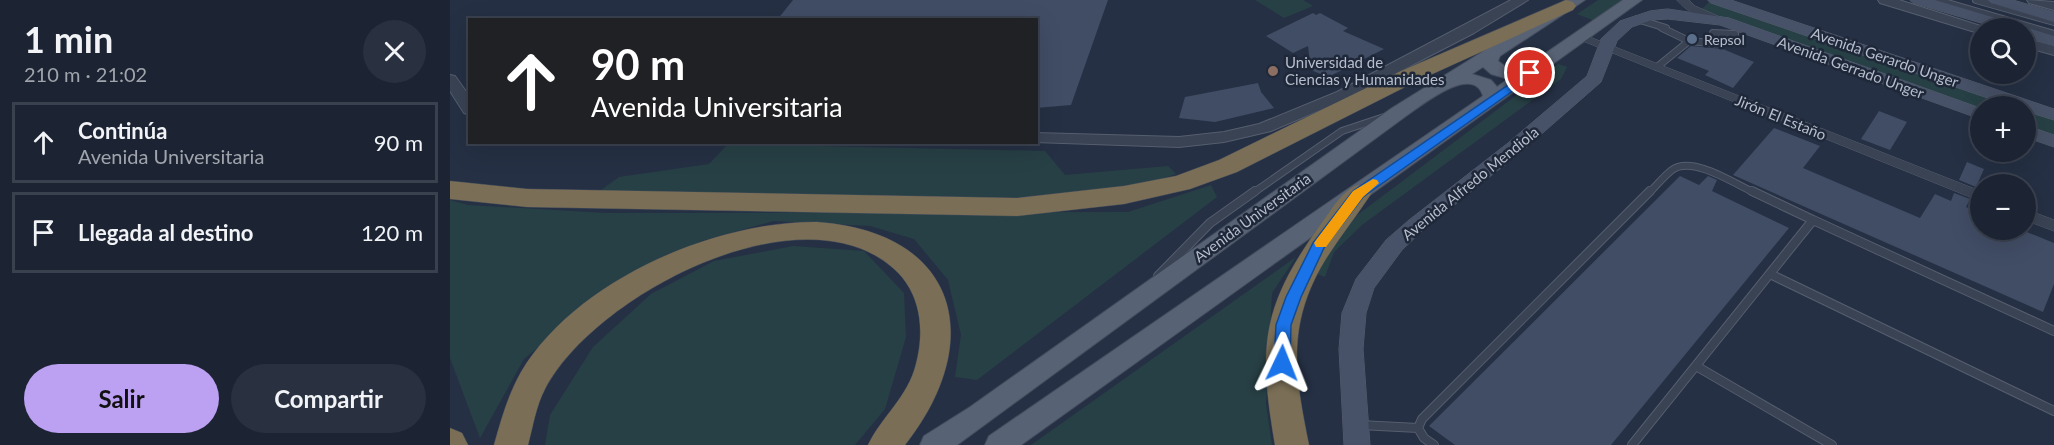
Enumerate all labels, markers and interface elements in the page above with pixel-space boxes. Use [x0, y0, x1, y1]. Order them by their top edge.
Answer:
text: 1 min [24, 17, 113, 61]
map controls [1970, 18, 2036, 240]
button: search [1970, 18, 2036, 84]
button: close [363, 20, 426, 83]
street label: Avenida Gerardo Unger [1809, 23, 1961, 91]
place label: Repsol [1704, 31, 1745, 48]
marker: Repsol [1685, 32, 1699, 46]
street label: Avenida Gerrado Unger [1775, 32, 1927, 102]
text: 90 m [591, 39, 685, 89]
icon: ahead [492, 42, 570, 120]
pin [1504, 47, 1555, 98]
place label: Universidad de Ciencias y Humanidades [1285, 53, 1444, 88]
icon: arrive [1513, 56, 1546, 89]
text: 210 m · 21:02 [24, 62, 147, 86]
marker: Universidad de Ciencias y Humanidades [1266, 64, 1280, 78]
text: Avenida Universitaria [591, 90, 843, 123]
street label: Jirón El Estaño [1733, 91, 1829, 143]
button: + [1970, 96, 2036, 162]
text: Continúa [78, 117, 167, 144]
street label: Avenida Alfredo Mendiola [1398, 122, 1542, 244]
icon: ahead [27, 126, 60, 159]
text: 90 m [374, 129, 423, 156]
text: Avenida Universitaria [78, 144, 264, 168]
street label: Avenida Universitaria [1190, 169, 1314, 265]
button: − [1970, 174, 2036, 240]
icon: arrive [27, 216, 60, 249]
text: Llegada al destino [78, 219, 254, 246]
text: 120 m [361, 219, 423, 246]
position arrow [1250, 331, 1314, 395]
button: Salir [24, 364, 219, 433]
button: Compartir [231, 364, 426, 433]

